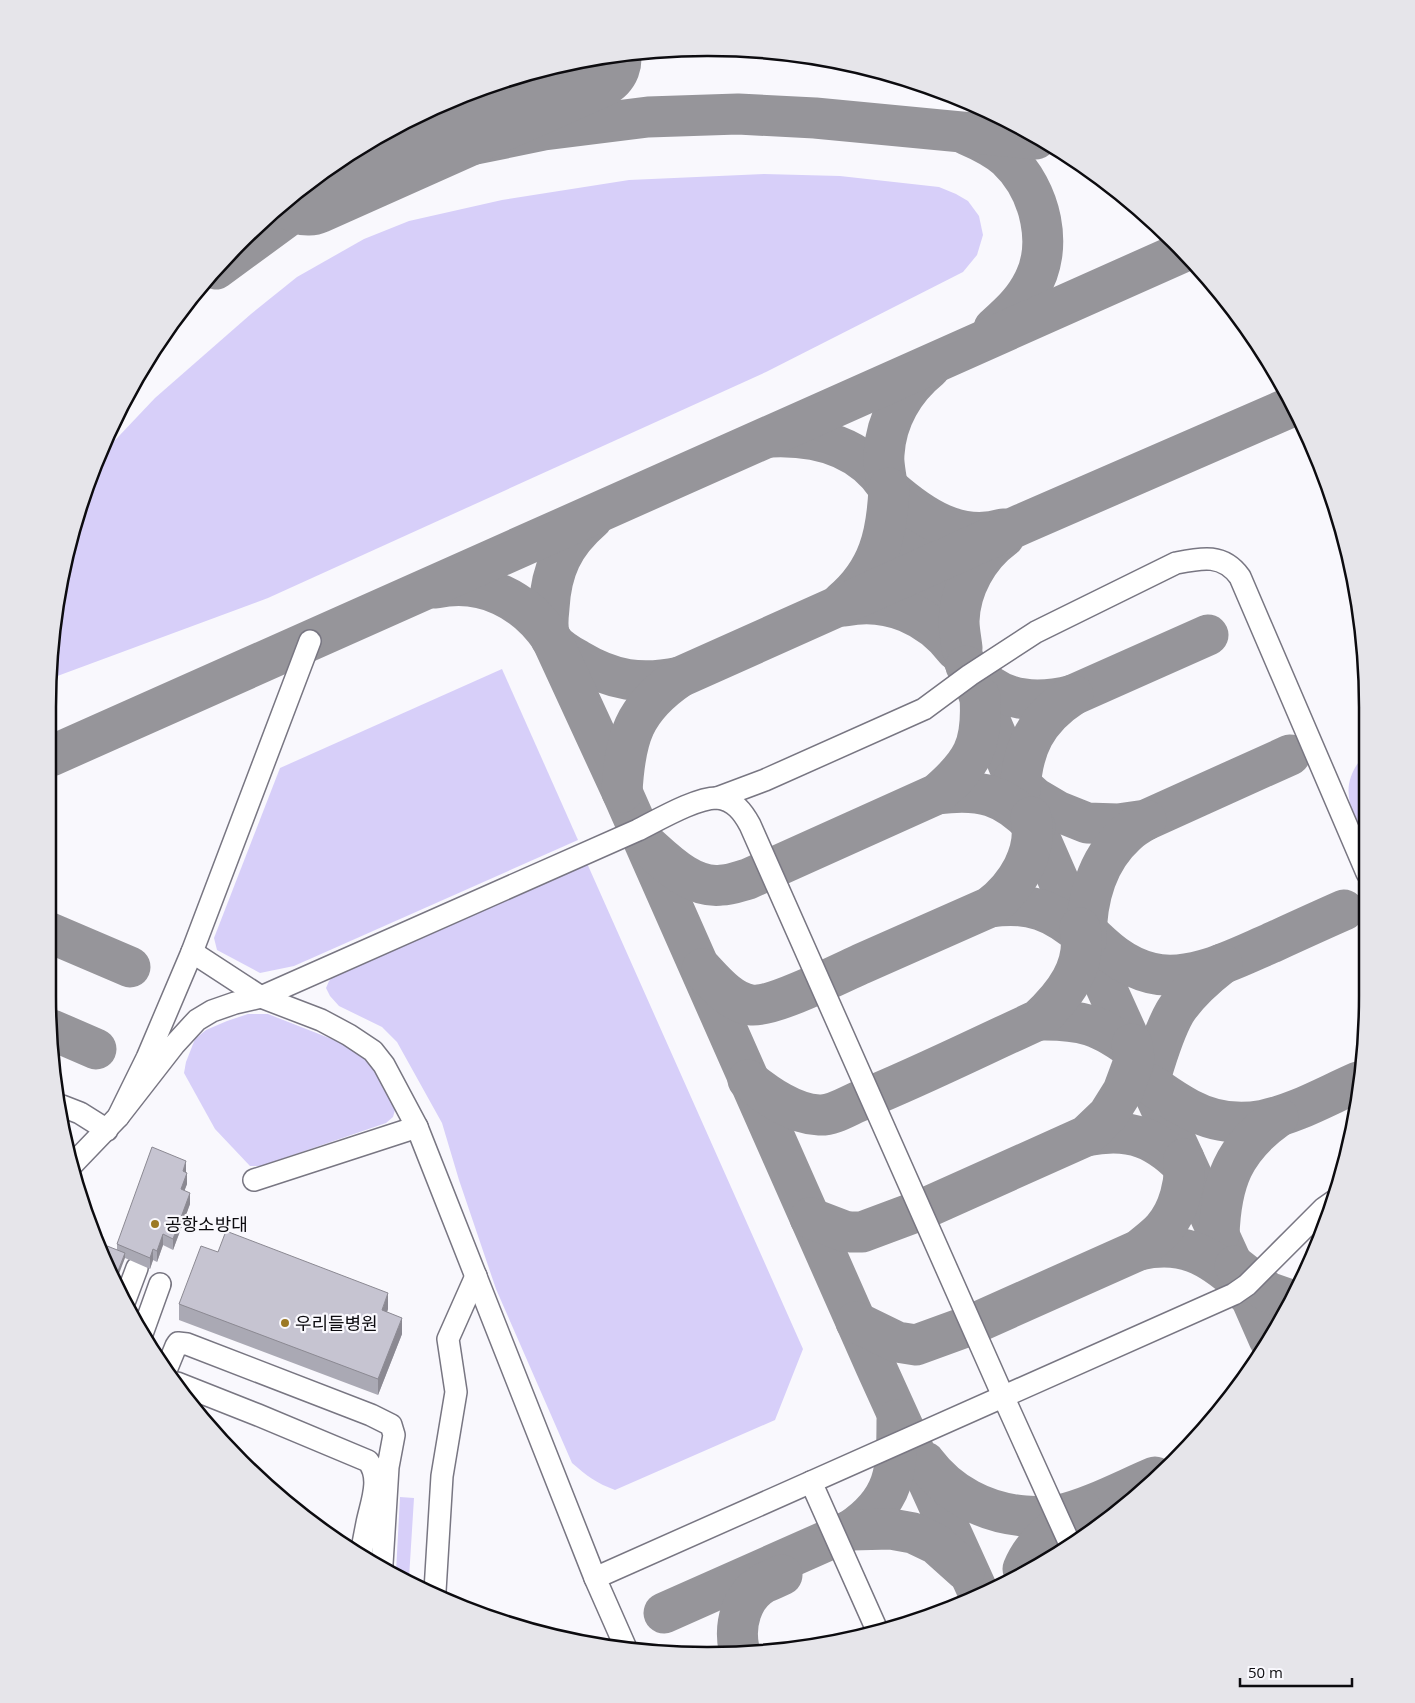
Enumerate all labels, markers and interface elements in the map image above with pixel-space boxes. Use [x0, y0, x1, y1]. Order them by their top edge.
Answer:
place label: 공항소방대 [165, 1212, 248, 1236]
marker: 공항소방대 [149, 1218, 161, 1230]
place label: 우리들병원 [295, 1311, 378, 1335]
marker: 우리들병원 [279, 1317, 291, 1329]
scale bar [1240, 1656, 1352, 1688]
text: 50 m [1248, 1662, 1283, 1682]

